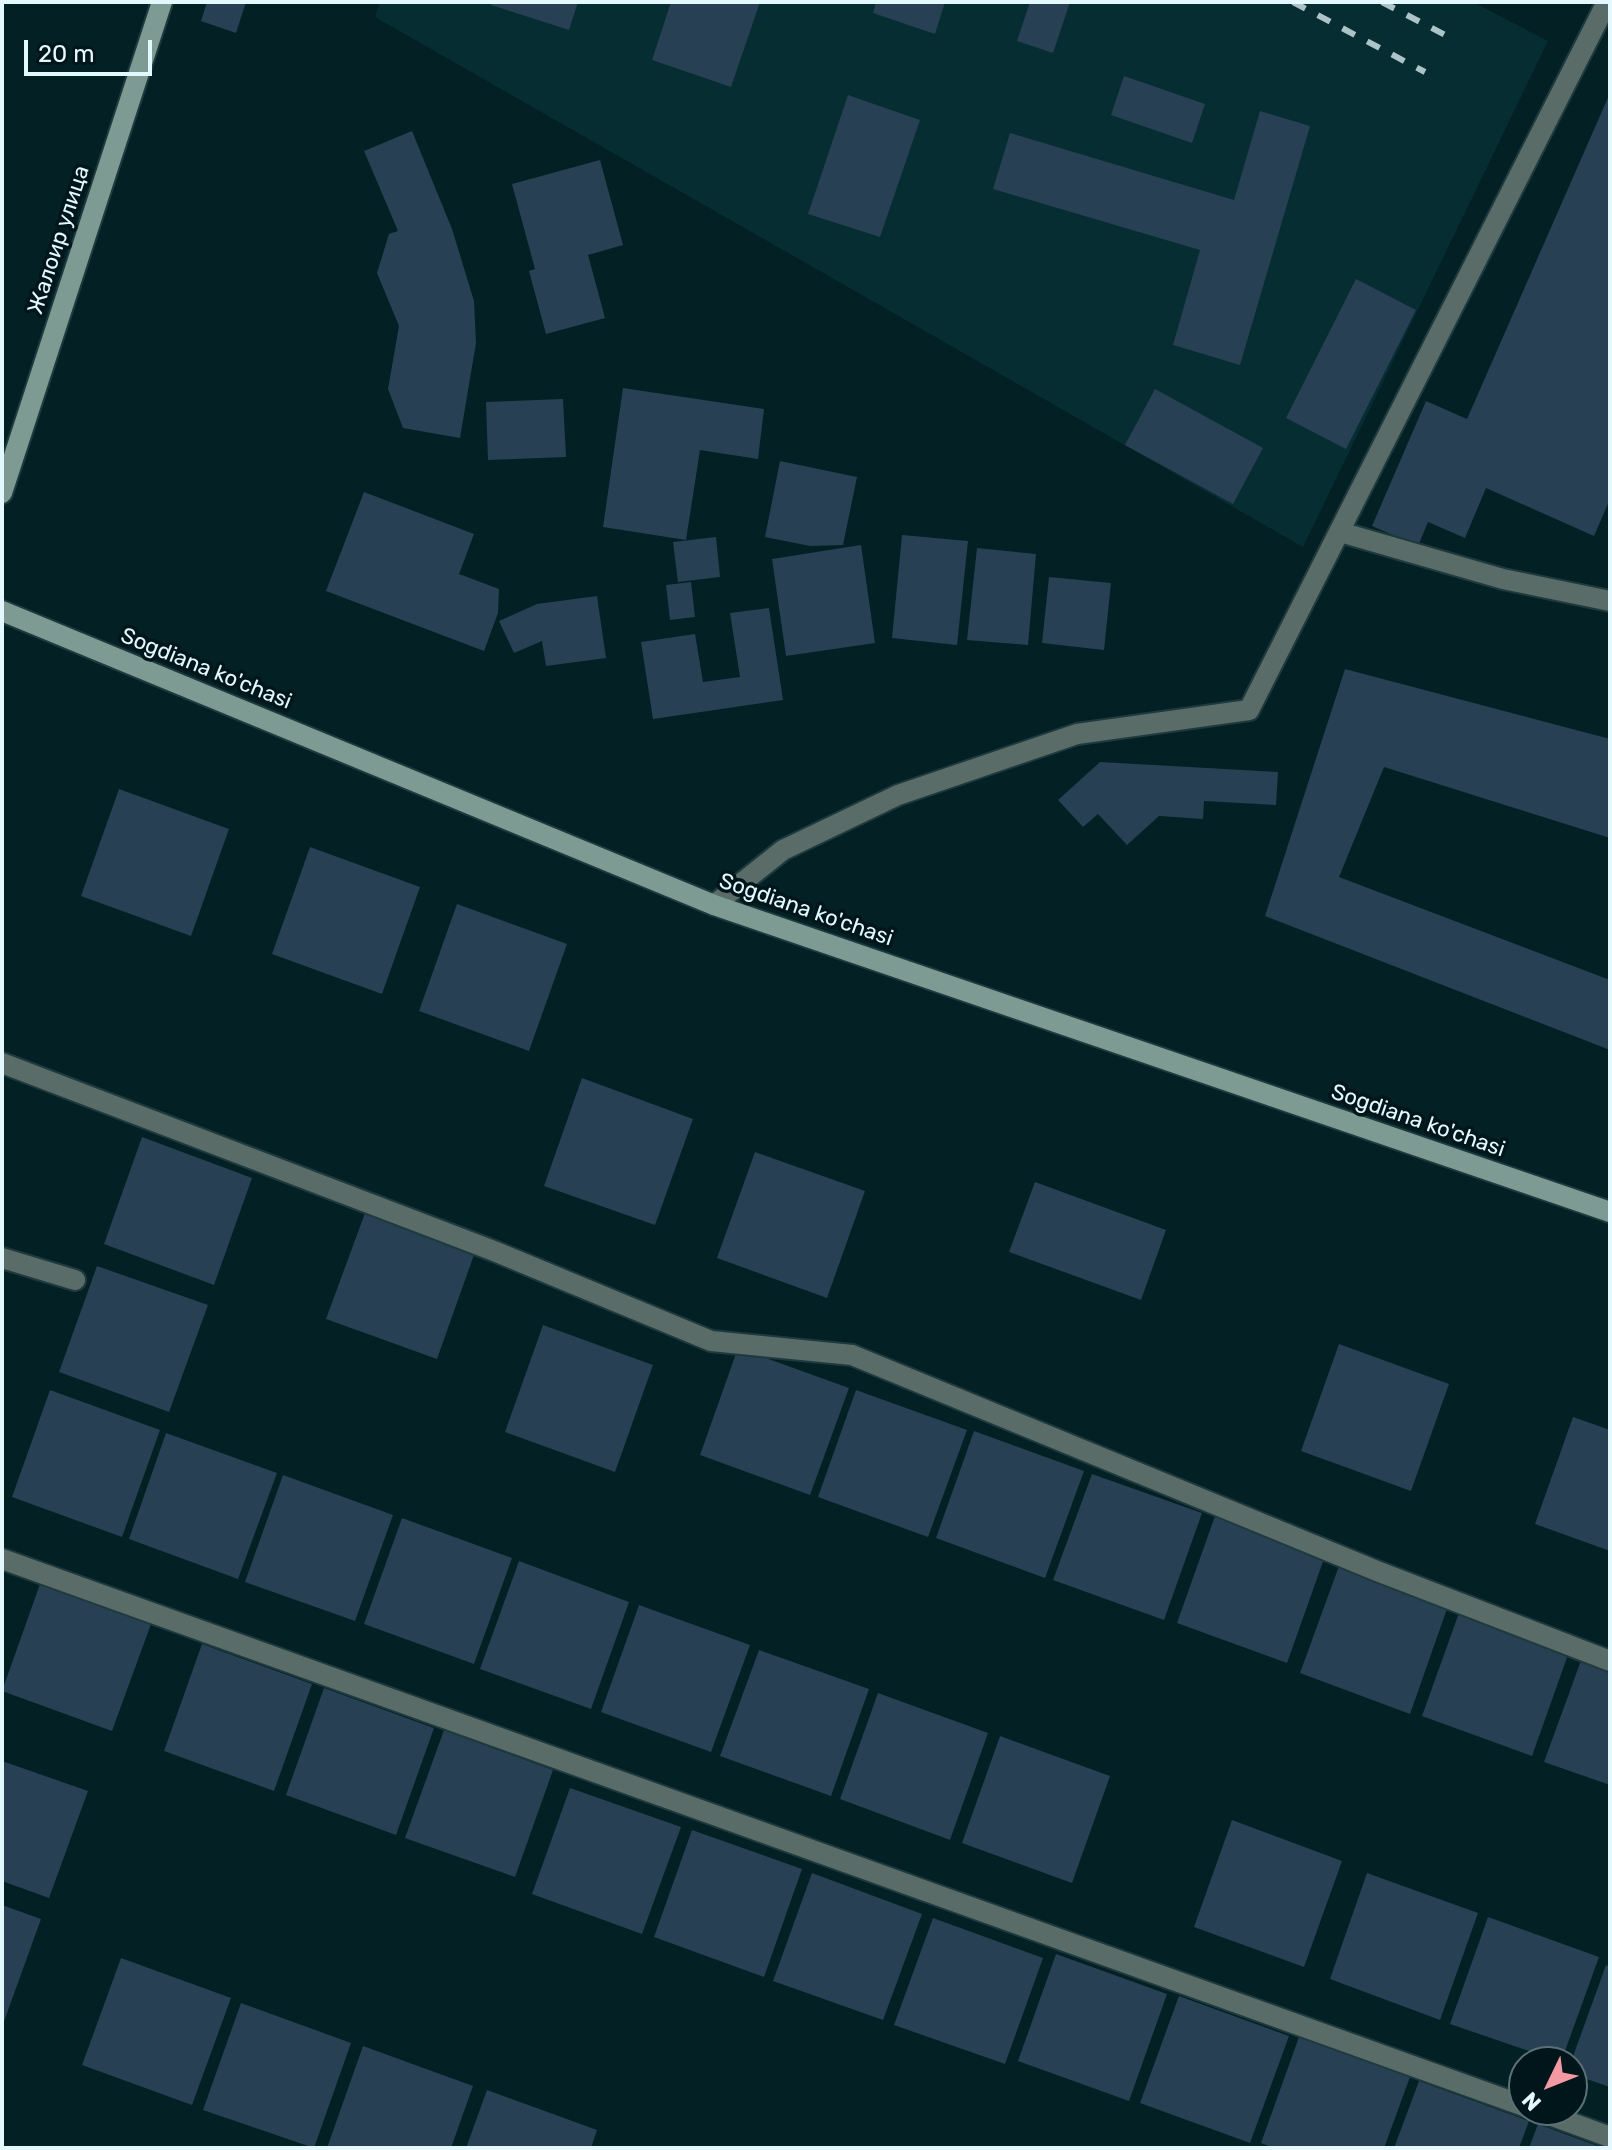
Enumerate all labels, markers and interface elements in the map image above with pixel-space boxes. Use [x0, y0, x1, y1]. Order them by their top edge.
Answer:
scale bar [28, 24, 156, 74]
text: 20 m [38, 40, 95, 68]
street label: Жалоир улица [23, 162, 95, 318]
street label: Sogdiana ko'chasi [117, 623, 295, 715]
street label: Sogdiana ko'chasi [716, 868, 896, 952]
street label: Sogdiana ko'chasi [1328, 1079, 1508, 1163]
north arrow [1508, 2046, 1588, 2126]
text: N [1516, 2086, 1547, 2116]

